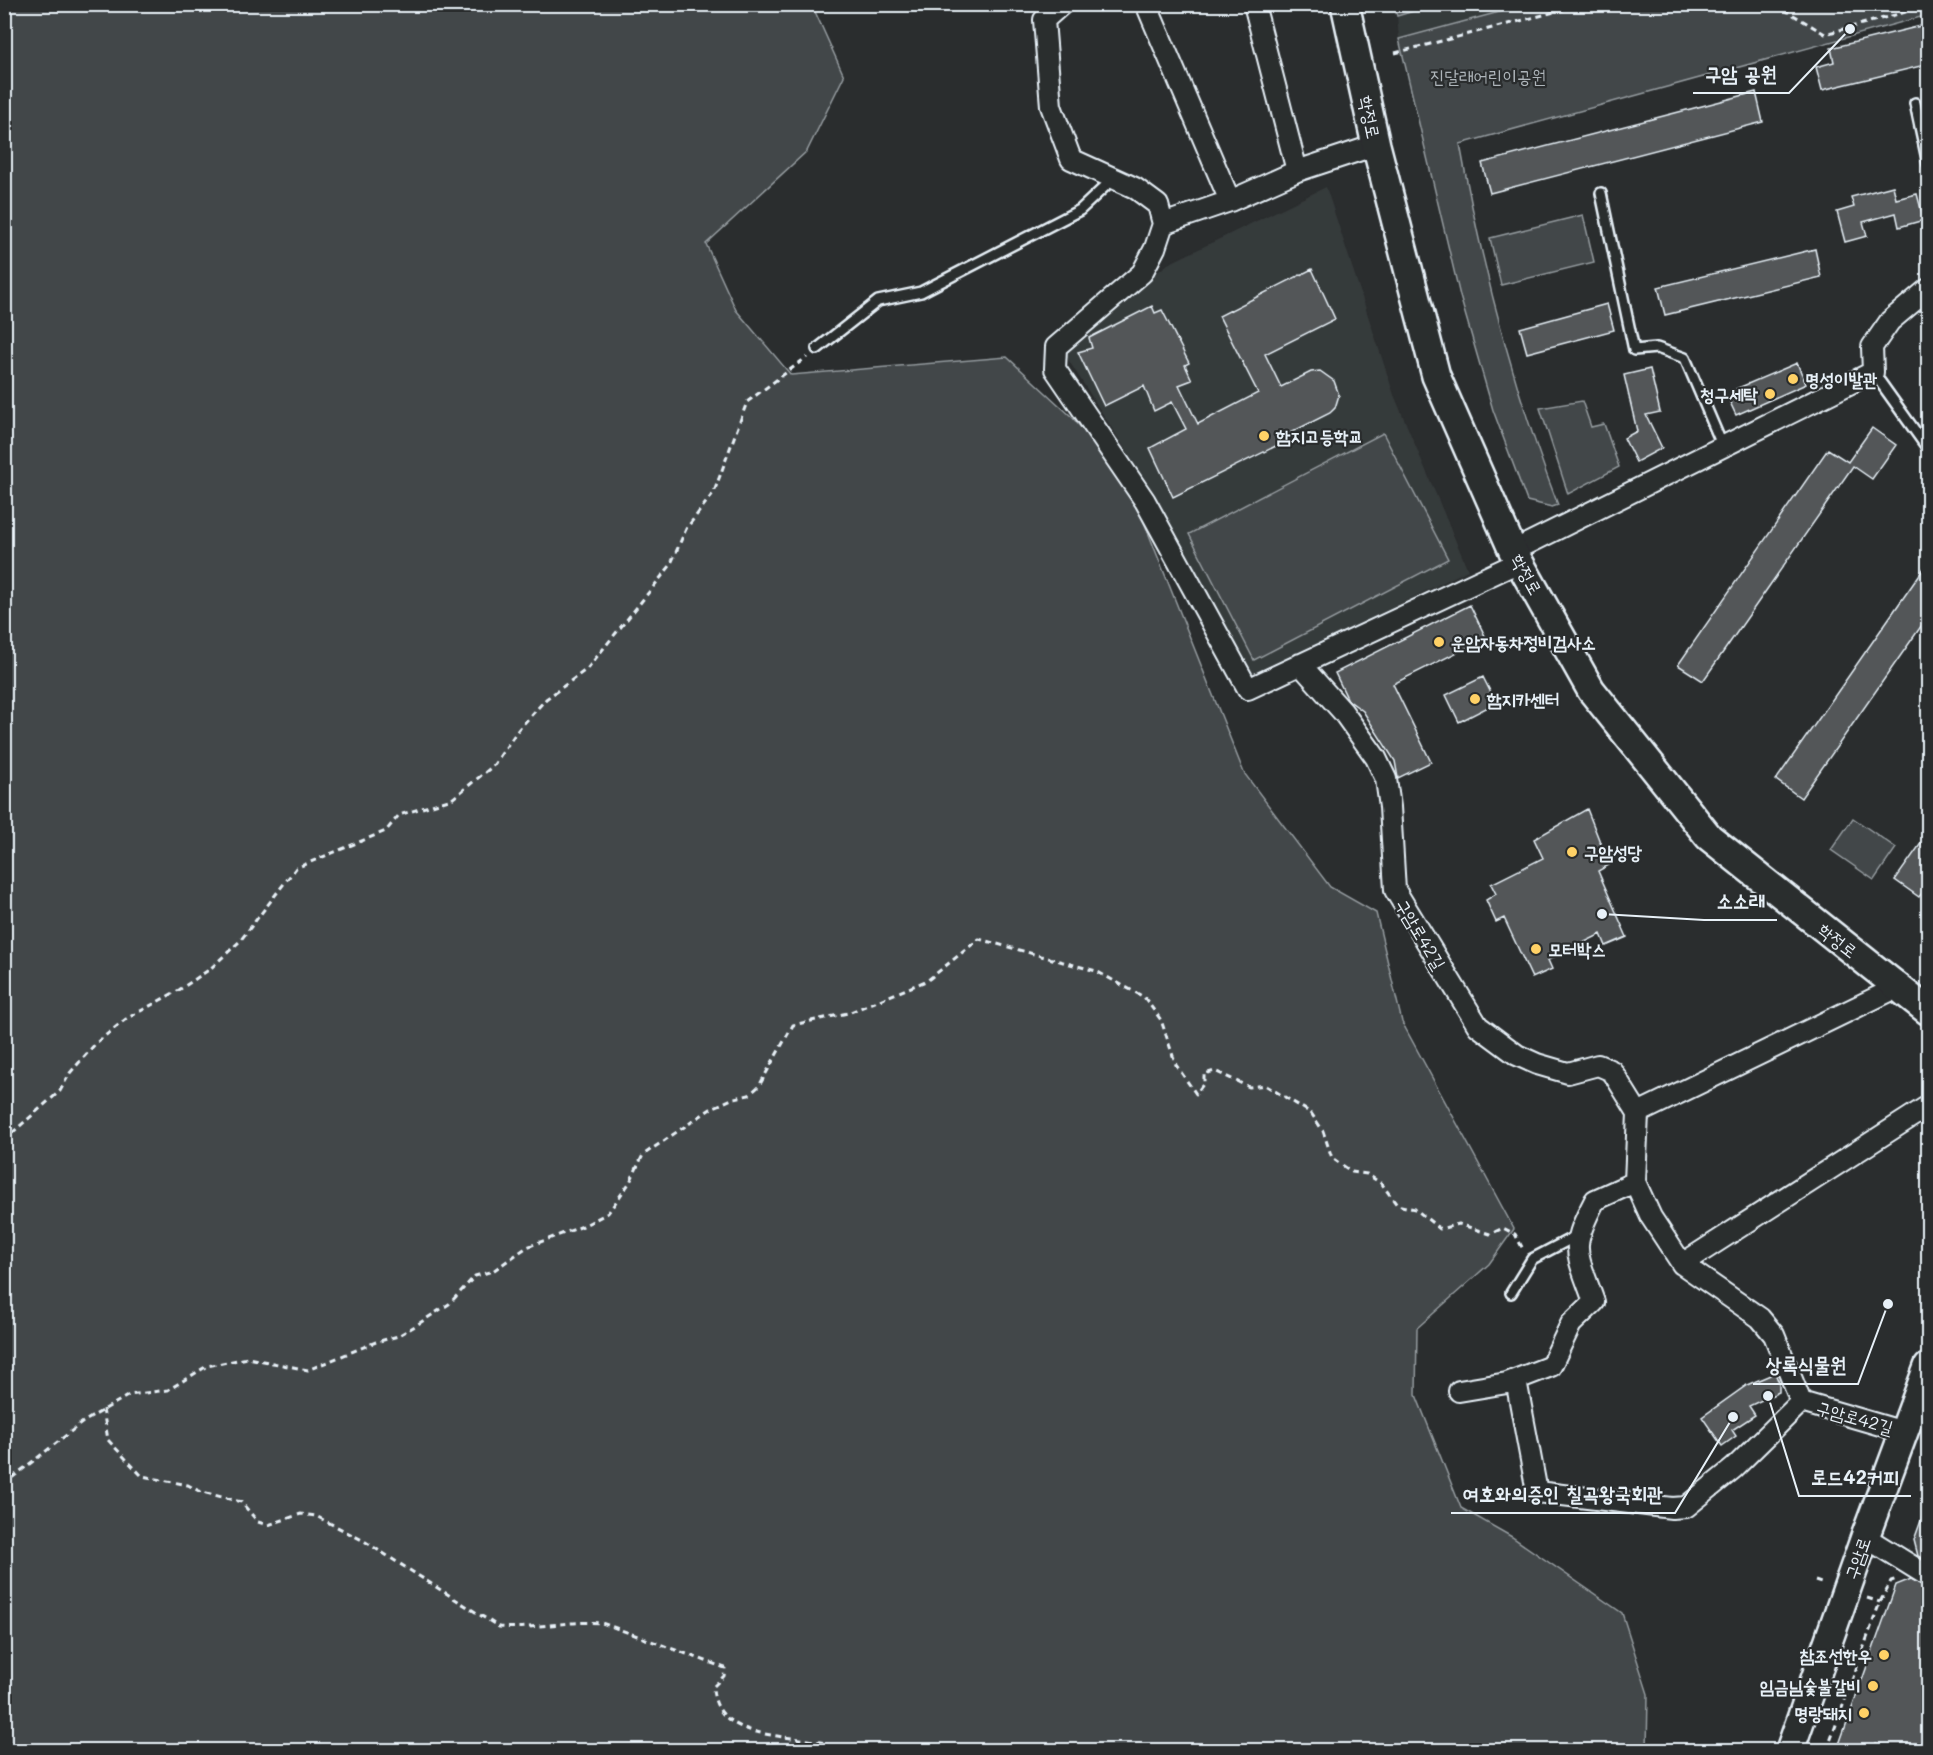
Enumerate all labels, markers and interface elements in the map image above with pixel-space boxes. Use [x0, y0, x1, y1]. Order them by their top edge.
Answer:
callout: 구암 공원 [1693, 55, 1789, 93]
text: 구암 공원 [1705, 60, 1777, 86]
park label: 진달래어린이공원 [1430, 64, 1546, 88]
street label: 학정로 [1354, 93, 1386, 141]
place label: 명성이발관 [1805, 367, 1878, 391]
marker: 명성이발관 [1786, 372, 1800, 386]
place label: 청구세탁 [1700, 382, 1759, 406]
marker: 청구세탁 [1763, 387, 1777, 401]
place label: 함지고등학교 [1275, 424, 1363, 448]
marker: 함지고등학교 [1257, 429, 1271, 443]
street label: 학정로 [1506, 549, 1548, 599]
place label: 운암자동차정비검사소 [1451, 630, 1596, 654]
marker: 운암자동차정비검사소 [1432, 635, 1446, 649]
place label: 함지카센터 [1486, 687, 1559, 711]
marker: 함지카센터 [1468, 692, 1482, 706]
place label: 구암성당 [1584, 840, 1642, 864]
marker: 구암성당 [1565, 845, 1579, 859]
callout: 소소래 [1704, 882, 1777, 920]
text: 소소래 [1717, 887, 1765, 913]
street label: 구암로42길 [1390, 894, 1452, 974]
street label: 학정로 [1813, 917, 1863, 963]
place label: 모터박스 [1548, 937, 1606, 961]
marker: 모터박스 [1529, 942, 1543, 956]
callout: 상록식물원 [1753, 1346, 1858, 1384]
text: 상록식물원 [1766, 1351, 1846, 1377]
street label: 구암로42길 [1814, 1395, 1897, 1439]
callout: 로드42커피 [1799, 1458, 1911, 1496]
text: 로드42커피 [1811, 1463, 1899, 1489]
callout: 여호와의증인 칠곡왕국회관 [1451, 1475, 1675, 1513]
text: 여호와의증인 칠곡왕국회관 [1463, 1480, 1663, 1506]
street label: 구암로 [1839, 1534, 1875, 1582]
place label: 참조선한우 [1800, 1643, 1872, 1667]
marker: 참조선한우 [1877, 1648, 1891, 1662]
place label: 임금님숯불갈비 [1760, 1674, 1861, 1698]
marker: 임금님숯불갈비 [1866, 1679, 1880, 1693]
place label: 명랑돼지 [1794, 1701, 1852, 1725]
marker: 명랑돼지 [1857, 1706, 1871, 1720]

